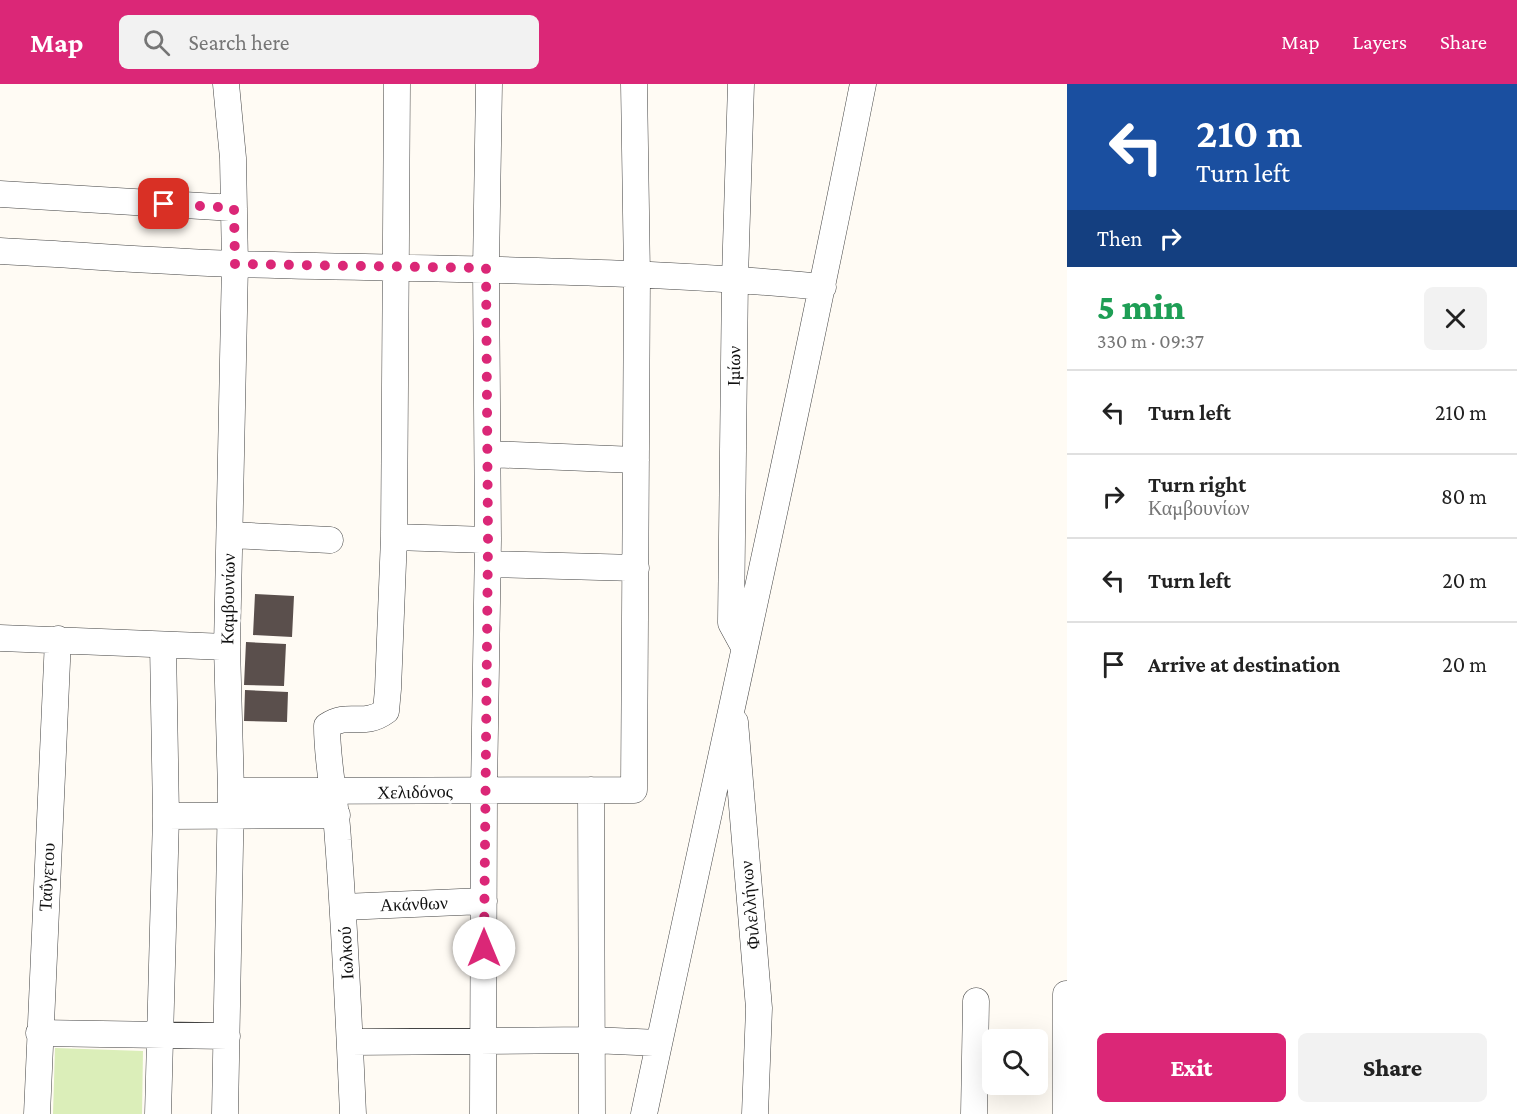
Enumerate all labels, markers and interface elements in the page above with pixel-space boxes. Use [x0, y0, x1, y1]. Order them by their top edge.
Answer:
search box [119, 15, 539, 69]
icon: search [140, 26, 173, 59]
text: Map [30, 27, 83, 58]
text: Search here [188, 30, 289, 55]
text: Map [1281, 30, 1320, 54]
text: Layers [1353, 30, 1407, 54]
text: Share [1440, 30, 1487, 54]
icon: left [1097, 108, 1175, 186]
text: 210 m [1196, 109, 1302, 156]
text: Turn left [1196, 158, 1290, 188]
pin [138, 178, 189, 229]
icon: arrive [147, 187, 180, 220]
icon: right [1154, 222, 1187, 255]
text: Then [1097, 226, 1142, 251]
text: 5 min [1097, 287, 1185, 327]
button: close [1424, 287, 1487, 350]
text: 330 m · 09:37 [1097, 330, 1204, 352]
street label: Ιμίων [724, 346, 744, 386]
icon: left [1097, 396, 1130, 429]
text: Turn left [1148, 400, 1231, 425]
text: 210 m [1435, 400, 1487, 425]
text: Turn right [1148, 472, 1246, 497]
icon: right [1097, 480, 1130, 513]
text: 80 m [1441, 484, 1487, 509]
text: Καμβουνίων [1148, 497, 1250, 519]
street label: Καμβουνίων [217, 553, 239, 645]
icon: left [1097, 564, 1130, 597]
text: Turn left [1148, 568, 1231, 593]
text: 20 m [1442, 568, 1487, 593]
icon: arrive [1097, 648, 1130, 681]
text: Arrive at destination [1148, 652, 1340, 677]
text: 20 m [1442, 652, 1487, 677]
street label: Χελιδόνος [377, 781, 453, 803]
street label: Ταΰγετου [35, 842, 59, 912]
street label: Φιλελλήνων [736, 860, 764, 950]
street label: Ακάνθων [380, 893, 448, 915]
position arrow [452, 916, 516, 980]
street label: Ιωλκού [335, 926, 357, 980]
map controls [982, 1029, 1048, 1095]
button: search [982, 1029, 1048, 1095]
button: Exit [1097, 1033, 1286, 1102]
button: Share [1298, 1033, 1487, 1102]

